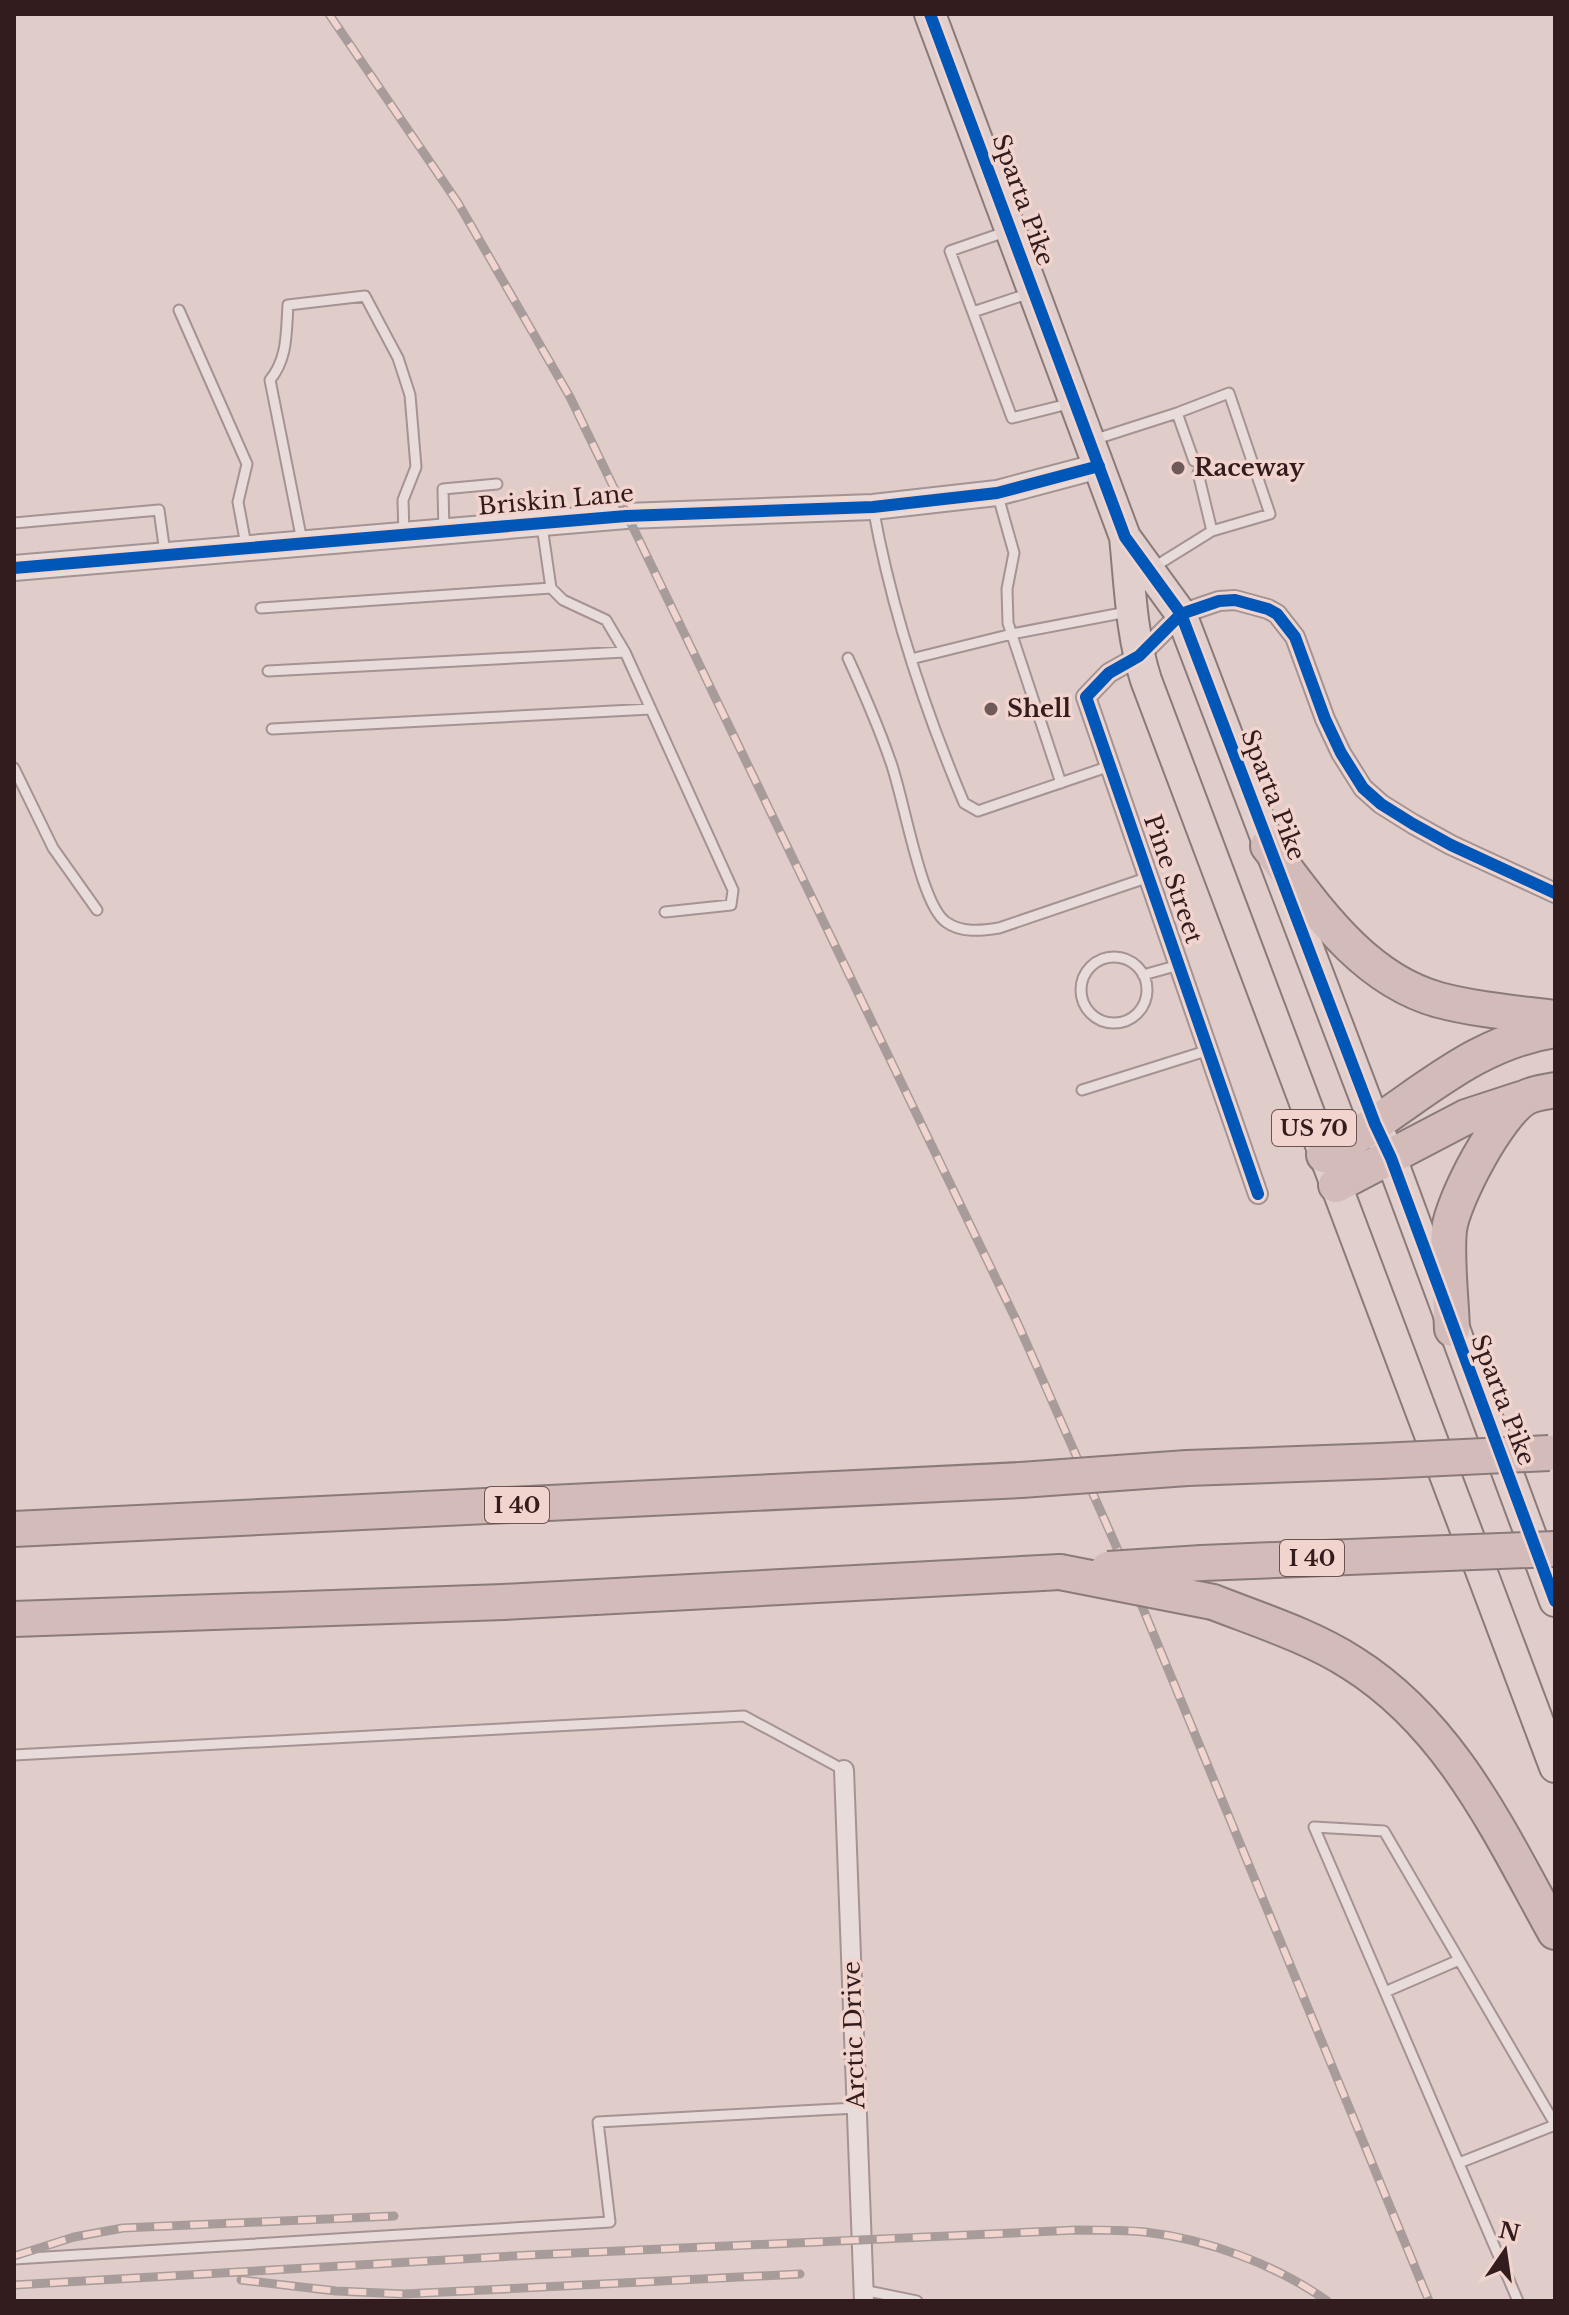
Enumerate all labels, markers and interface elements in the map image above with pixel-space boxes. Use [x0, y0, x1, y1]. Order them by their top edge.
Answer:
street label: Sparta Pike [986, 130, 1061, 269]
place label: Raceway [1194, 453, 1305, 482]
marker: Raceway [1169, 459, 1187, 477]
street label: Briskin Lane [477, 478, 635, 521]
place label: Shell [1007, 694, 1072, 723]
marker: Shell [982, 700, 1000, 718]
street label: Sparta Pike [1235, 725, 1312, 864]
street label: Pine Street [1138, 811, 1209, 947]
road number: US 70 [1272, 1110, 1356, 1146]
street label: Sparta Pike [1465, 1330, 1542, 1469]
road number: I 40 [485, 1487, 549, 1523]
road number: I 40 [1280, 1540, 1344, 1576]
street label: Arctic Drive [836, 1960, 871, 2111]
north arrow [1465, 2211, 1545, 2291]
text: N [1496, 2217, 1523, 2248]

